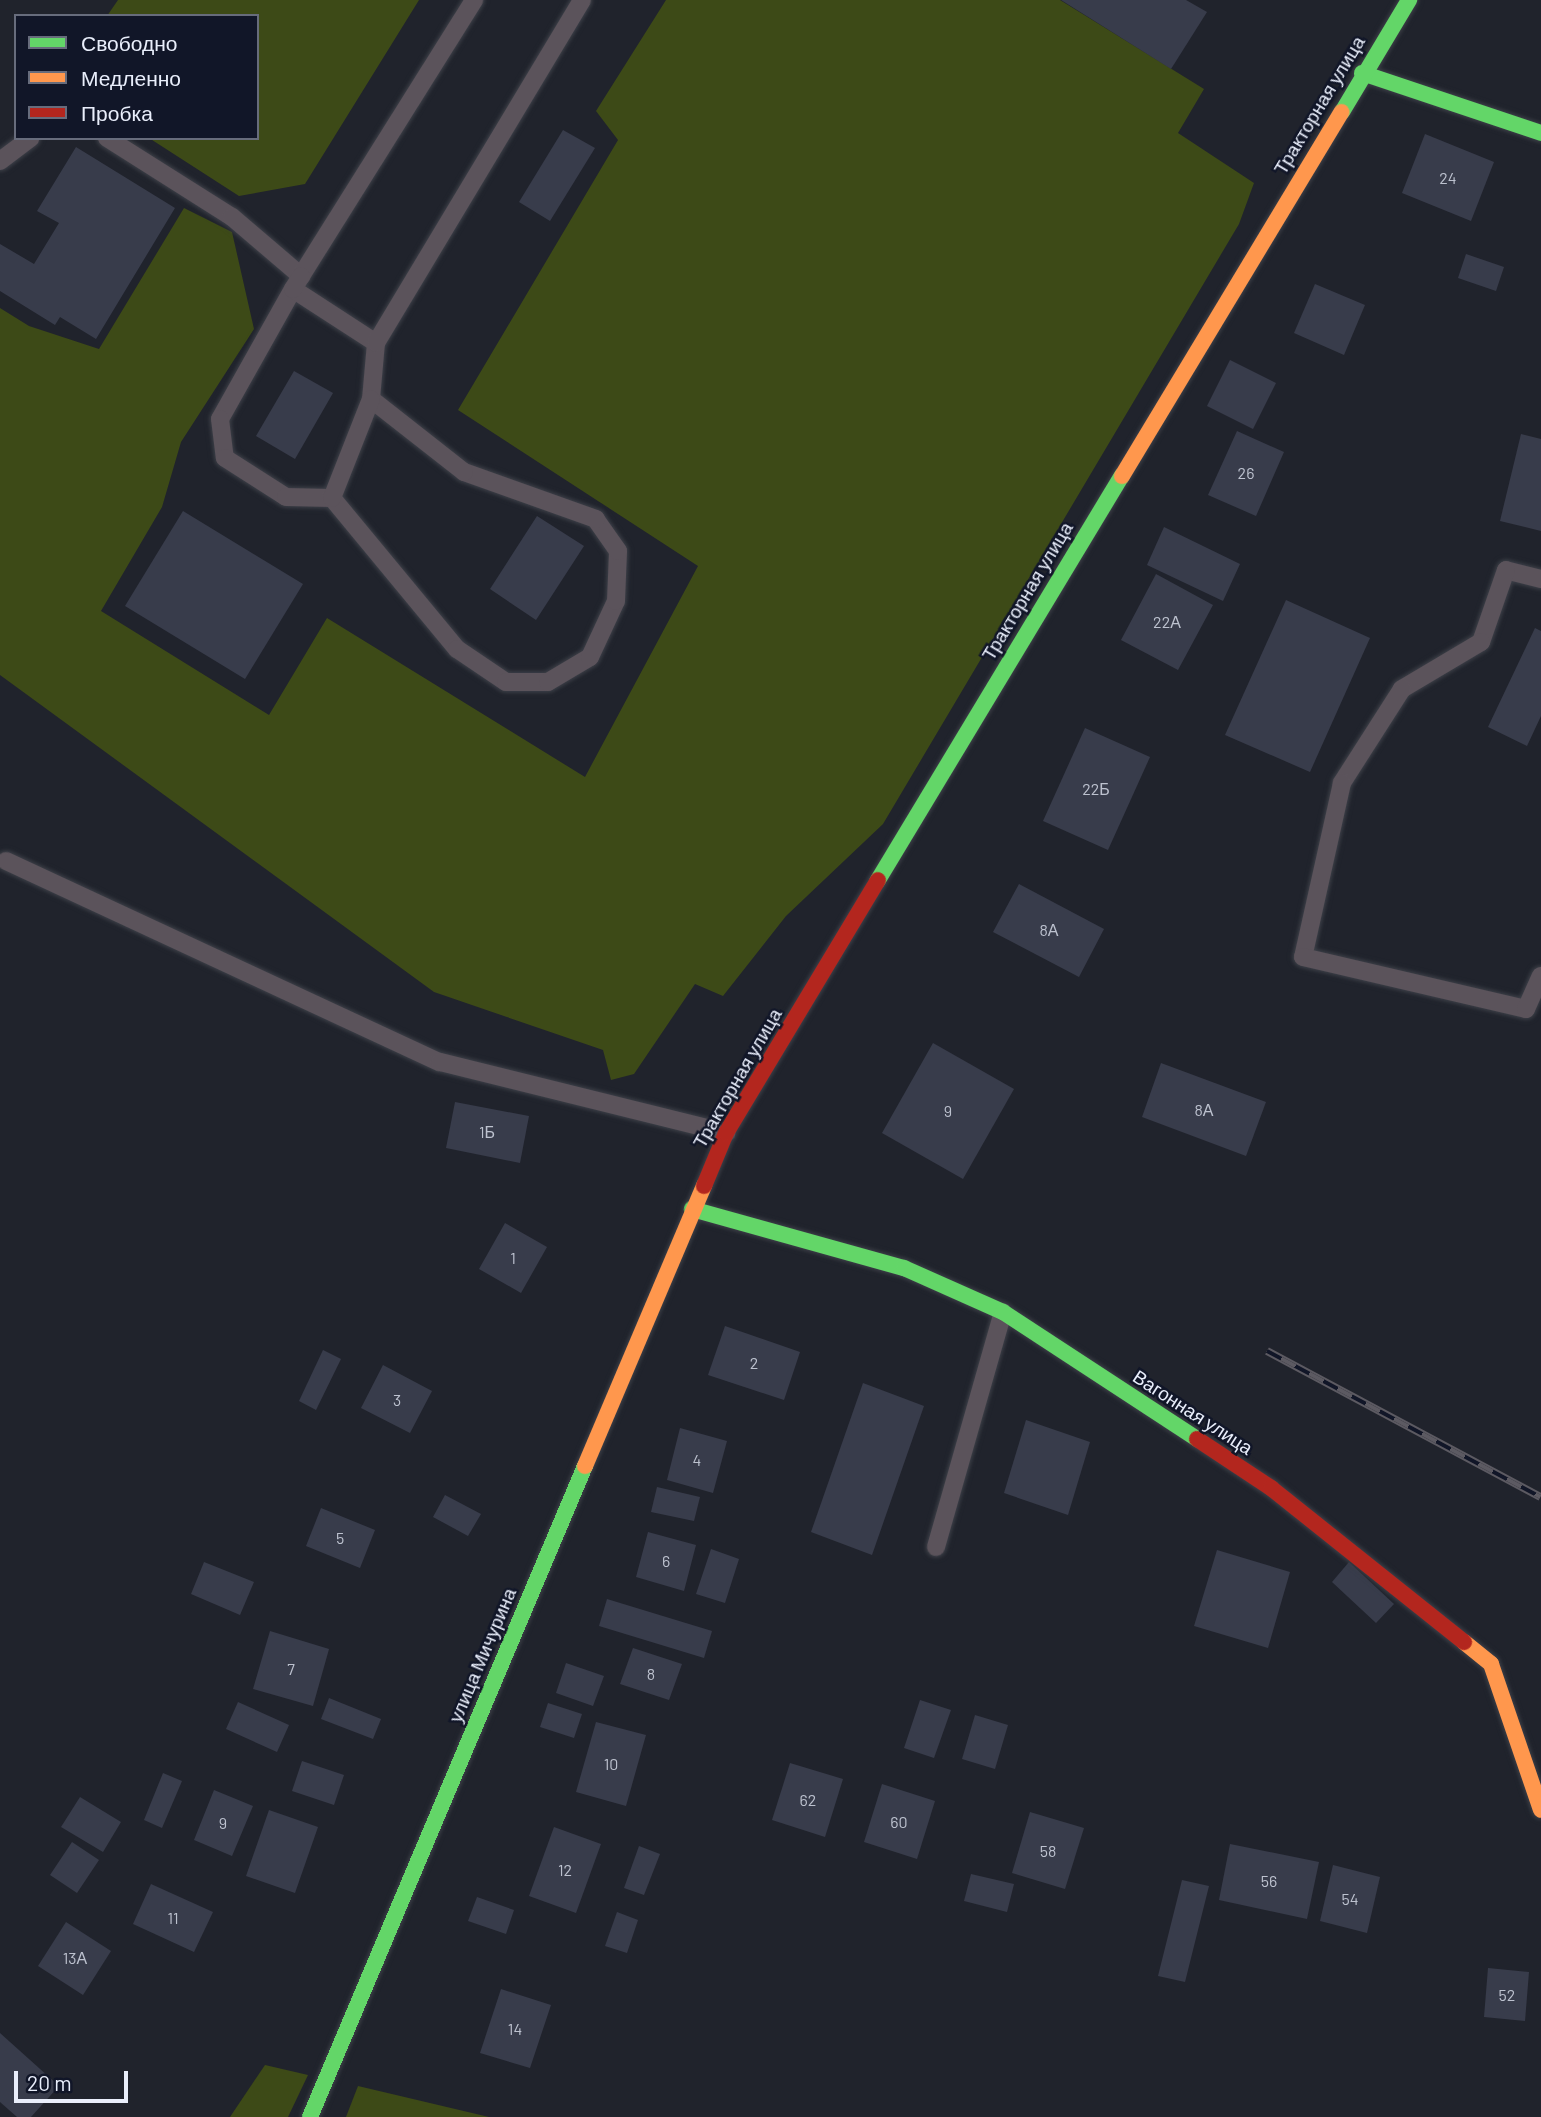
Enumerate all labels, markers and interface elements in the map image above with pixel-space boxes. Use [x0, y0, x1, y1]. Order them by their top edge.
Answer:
legend [14, 14, 259, 140]
text: Свободно [81, 30, 178, 55]
street label: Тракторная улица [1269, 32, 1369, 178]
text: Медленно [81, 65, 181, 90]
text: Пробка [81, 100, 153, 125]
house number: 24 [1439, 168, 1457, 188]
house number: 26 [1238, 463, 1254, 483]
street label: Тракторная улица [977, 518, 1077, 664]
house number: 22А [1153, 612, 1181, 632]
house number: 22Б [1082, 779, 1110, 799]
house number: 8А [1039, 920, 1059, 940]
street label: Тракторная улица [688, 1004, 786, 1152]
house number: 8А [1194, 1100, 1214, 1120]
house number: 9 [944, 1101, 952, 1121]
house number: 1Б [479, 1122, 495, 1142]
house number: 1 [510, 1248, 516, 1268]
house number: 2 [750, 1353, 758, 1373]
street label: Вагонная улица [1129, 1365, 1257, 1459]
house number: 3 [393, 1390, 401, 1410]
house number: 4 [693, 1450, 701, 1470]
house number: 5 [336, 1528, 344, 1548]
house number: 6 [662, 1551, 670, 1571]
street label: улица Мичурина [443, 1584, 521, 1726]
house number: 7 [287, 1659, 295, 1679]
house number: 8 [647, 1664, 655, 1684]
house number: 10 [604, 1754, 618, 1774]
house number: 62 [800, 1790, 816, 1810]
house number: 60 [890, 1812, 908, 1832]
house number: 9 [219, 1813, 227, 1833]
house number: 58 [1040, 1841, 1056, 1861]
house number: 12 [558, 1860, 572, 1880]
house number: 56 [1261, 1871, 1277, 1891]
house number: 54 [1341, 1889, 1359, 1909]
house number: 11 [167, 1908, 179, 1928]
house number: 13А [63, 1948, 87, 1968]
house number: 52 [1499, 1985, 1515, 2005]
house number: 14 [508, 2019, 522, 2039]
scale bar [18, 2058, 131, 2102]
text: 20 m [27, 2070, 72, 2095]

